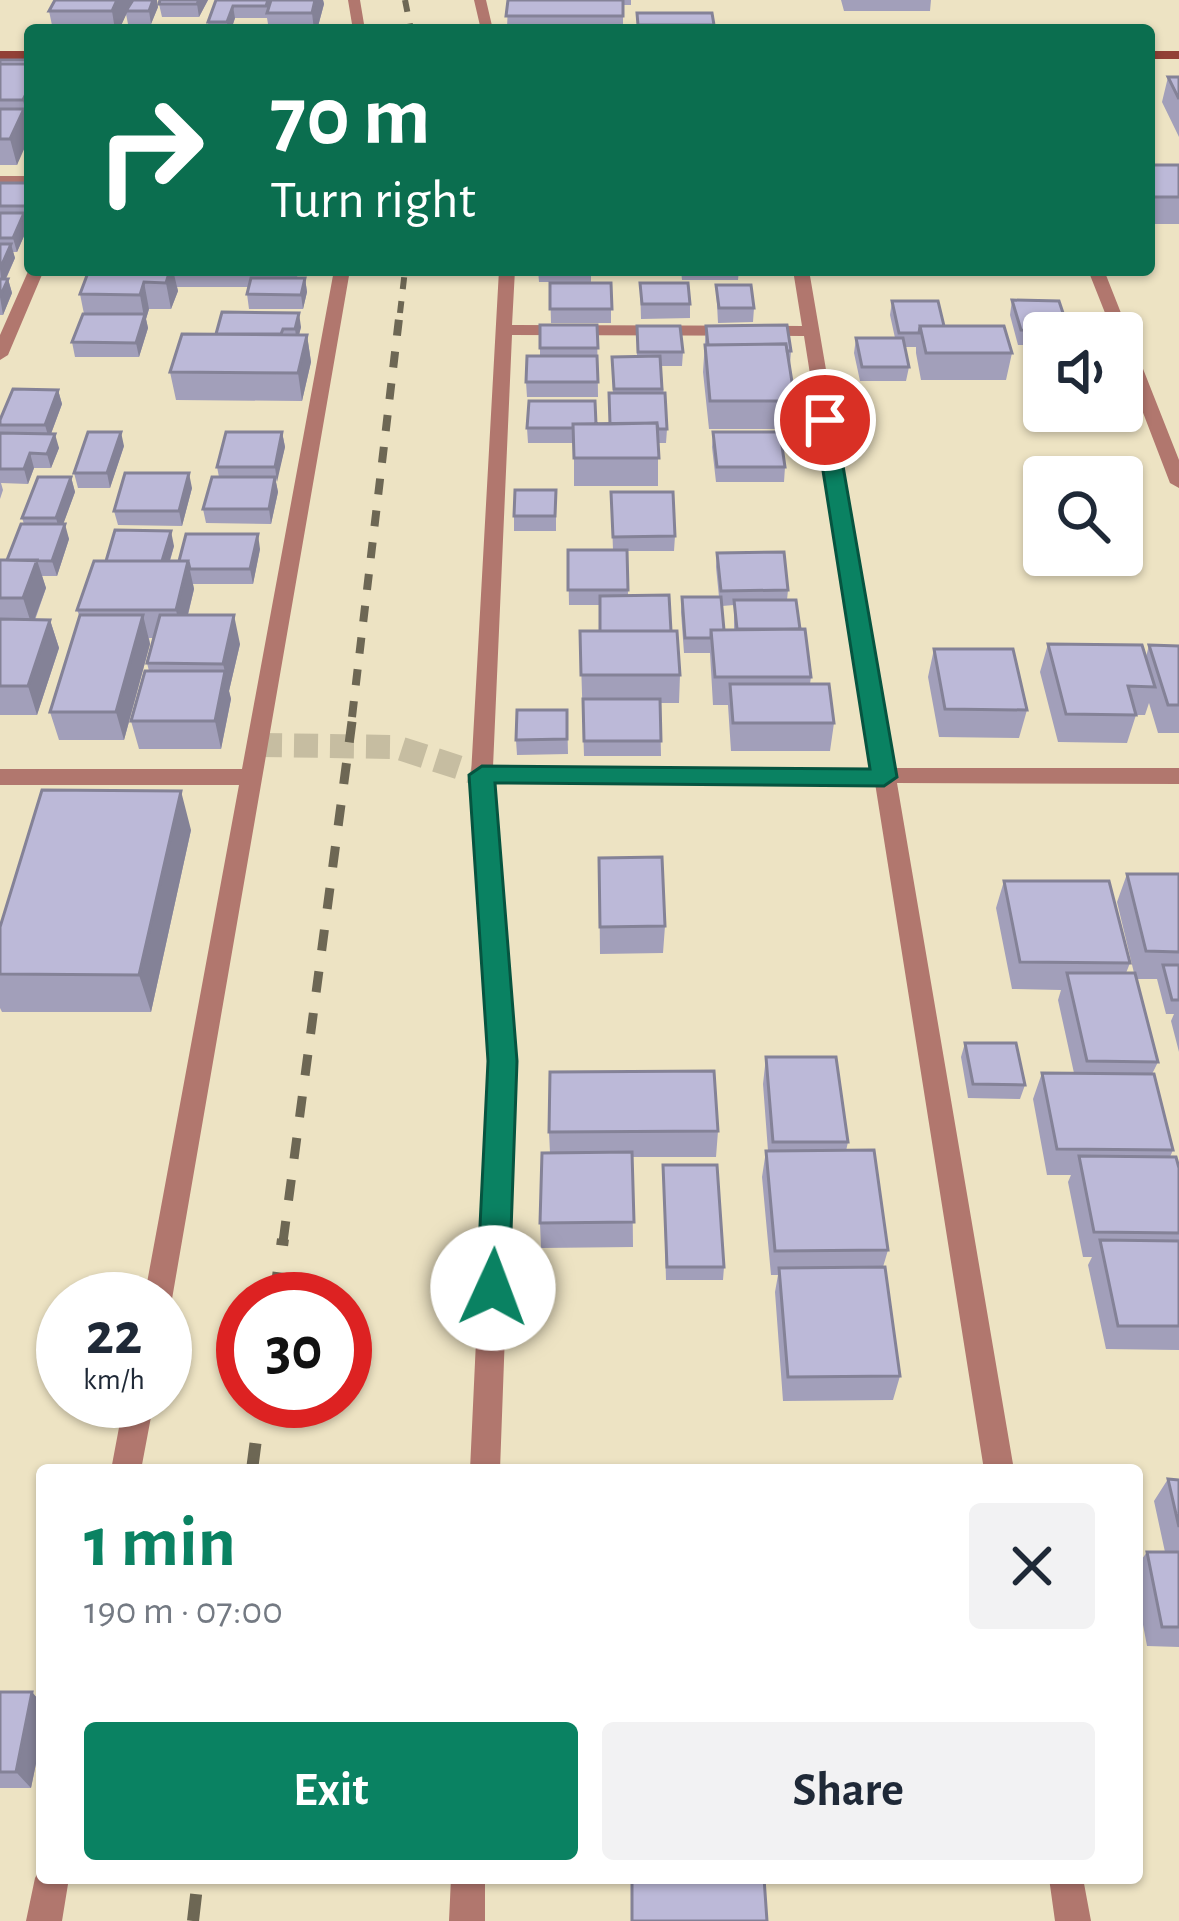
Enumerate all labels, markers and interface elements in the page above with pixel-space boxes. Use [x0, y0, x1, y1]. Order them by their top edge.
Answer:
icon: right [72, 72, 228, 228]
text: 70 m [270, 76, 431, 160]
text: Turn right [270, 174, 476, 228]
map controls [1023, 312, 1143, 576]
button: sound [1023, 312, 1143, 432]
pin [774, 369, 876, 471]
icon: arrive [792, 387, 858, 453]
button: search [1023, 456, 1143, 576]
position arrow [430, 1225, 556, 1351]
speed limit sign: 30 [216, 1272, 372, 1428]
text: 22 [86, 1305, 142, 1365]
text: km/h [83, 1365, 145, 1395]
button: close [969, 1503, 1095, 1629]
text: 1 min [84, 1507, 236, 1579]
text: 190 m · 07:00 [84, 1592, 283, 1631]
button: Exit [84, 1722, 578, 1860]
button: Share [602, 1722, 1095, 1860]

